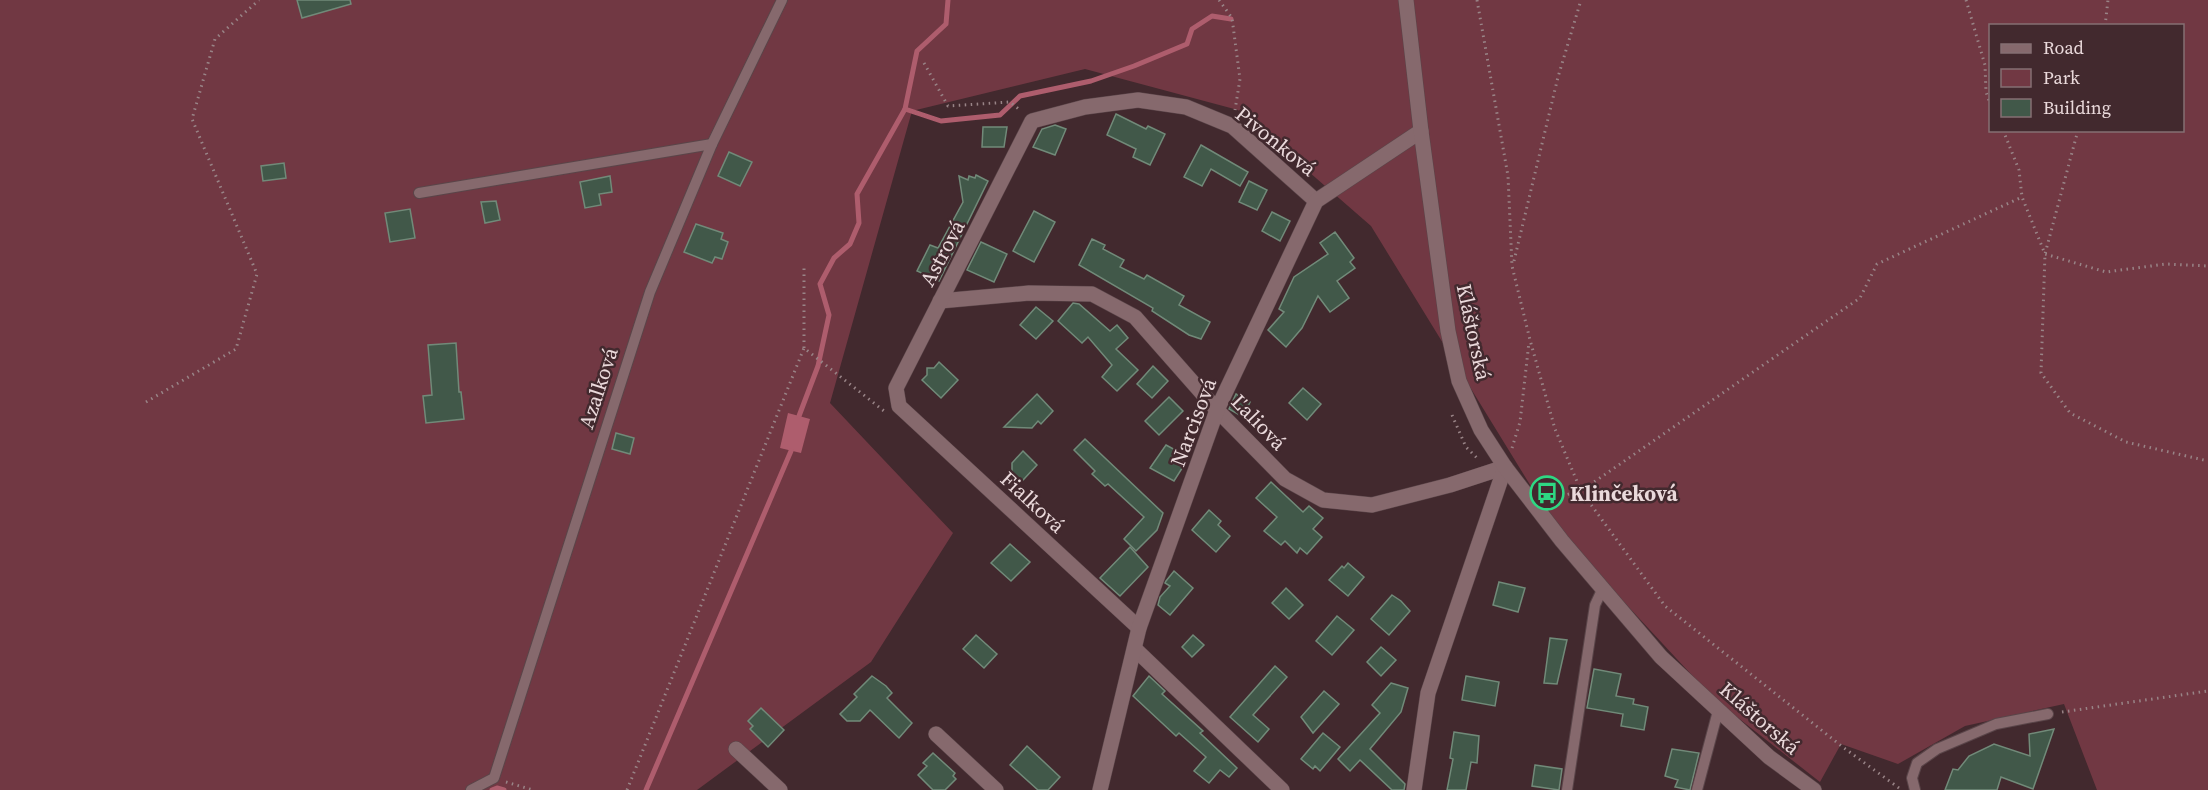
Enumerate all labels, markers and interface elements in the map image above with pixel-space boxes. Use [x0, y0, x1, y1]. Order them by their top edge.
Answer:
legend [1989, 24, 2184, 132]
text: Road [2043, 35, 2084, 60]
text: Park [2043, 65, 2080, 90]
text: Building [2043, 95, 2111, 120]
street label: Pivonková [1229, 99, 1323, 183]
street label: Astrová [913, 215, 972, 291]
street label: Kláštorská [1450, 281, 1498, 383]
street label: Azalková [571, 343, 625, 432]
street label: Narcisová [1163, 373, 1223, 470]
street label: Ľaliová [1225, 387, 1293, 457]
street label: Fialková [994, 465, 1072, 540]
bus stop icon: Klinčeková [1529, 475, 1565, 511]
place label: Klinčeková [1570, 479, 1679, 508]
street label: Kláštorská [1714, 675, 1807, 761]

